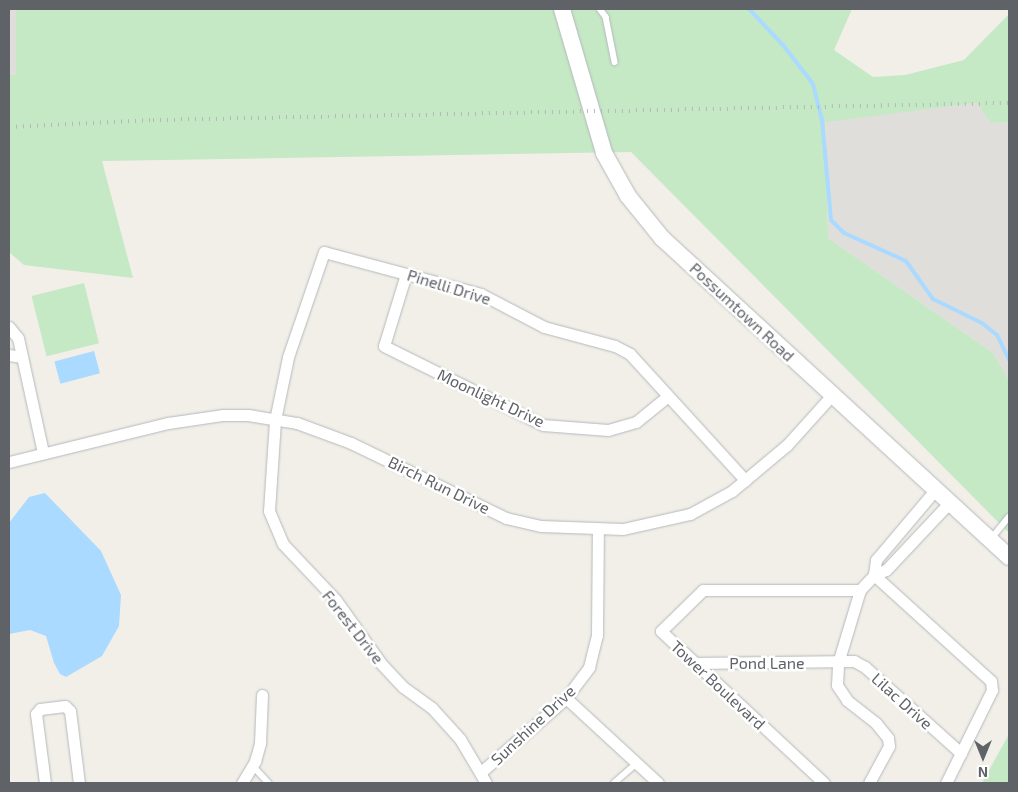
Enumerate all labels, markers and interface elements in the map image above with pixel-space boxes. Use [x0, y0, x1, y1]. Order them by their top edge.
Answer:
street label: Possumtown Road [686, 259, 798, 365]
street label: Pinelli Drive [405, 265, 493, 309]
street label: Moonlight Drive [434, 365, 548, 431]
street label: Birch Run Drive [385, 452, 493, 518]
street label: Forest Drive [318, 586, 388, 668]
street label: Tower Boulevard [667, 636, 769, 734]
street label: Pond Lane [729, 653, 805, 673]
street label: Lilac Drive [868, 669, 936, 733]
street label: Sunshine Drive [487, 681, 579, 769]
north arrow [958, 732, 1008, 782]
text: N [978, 764, 988, 781]

